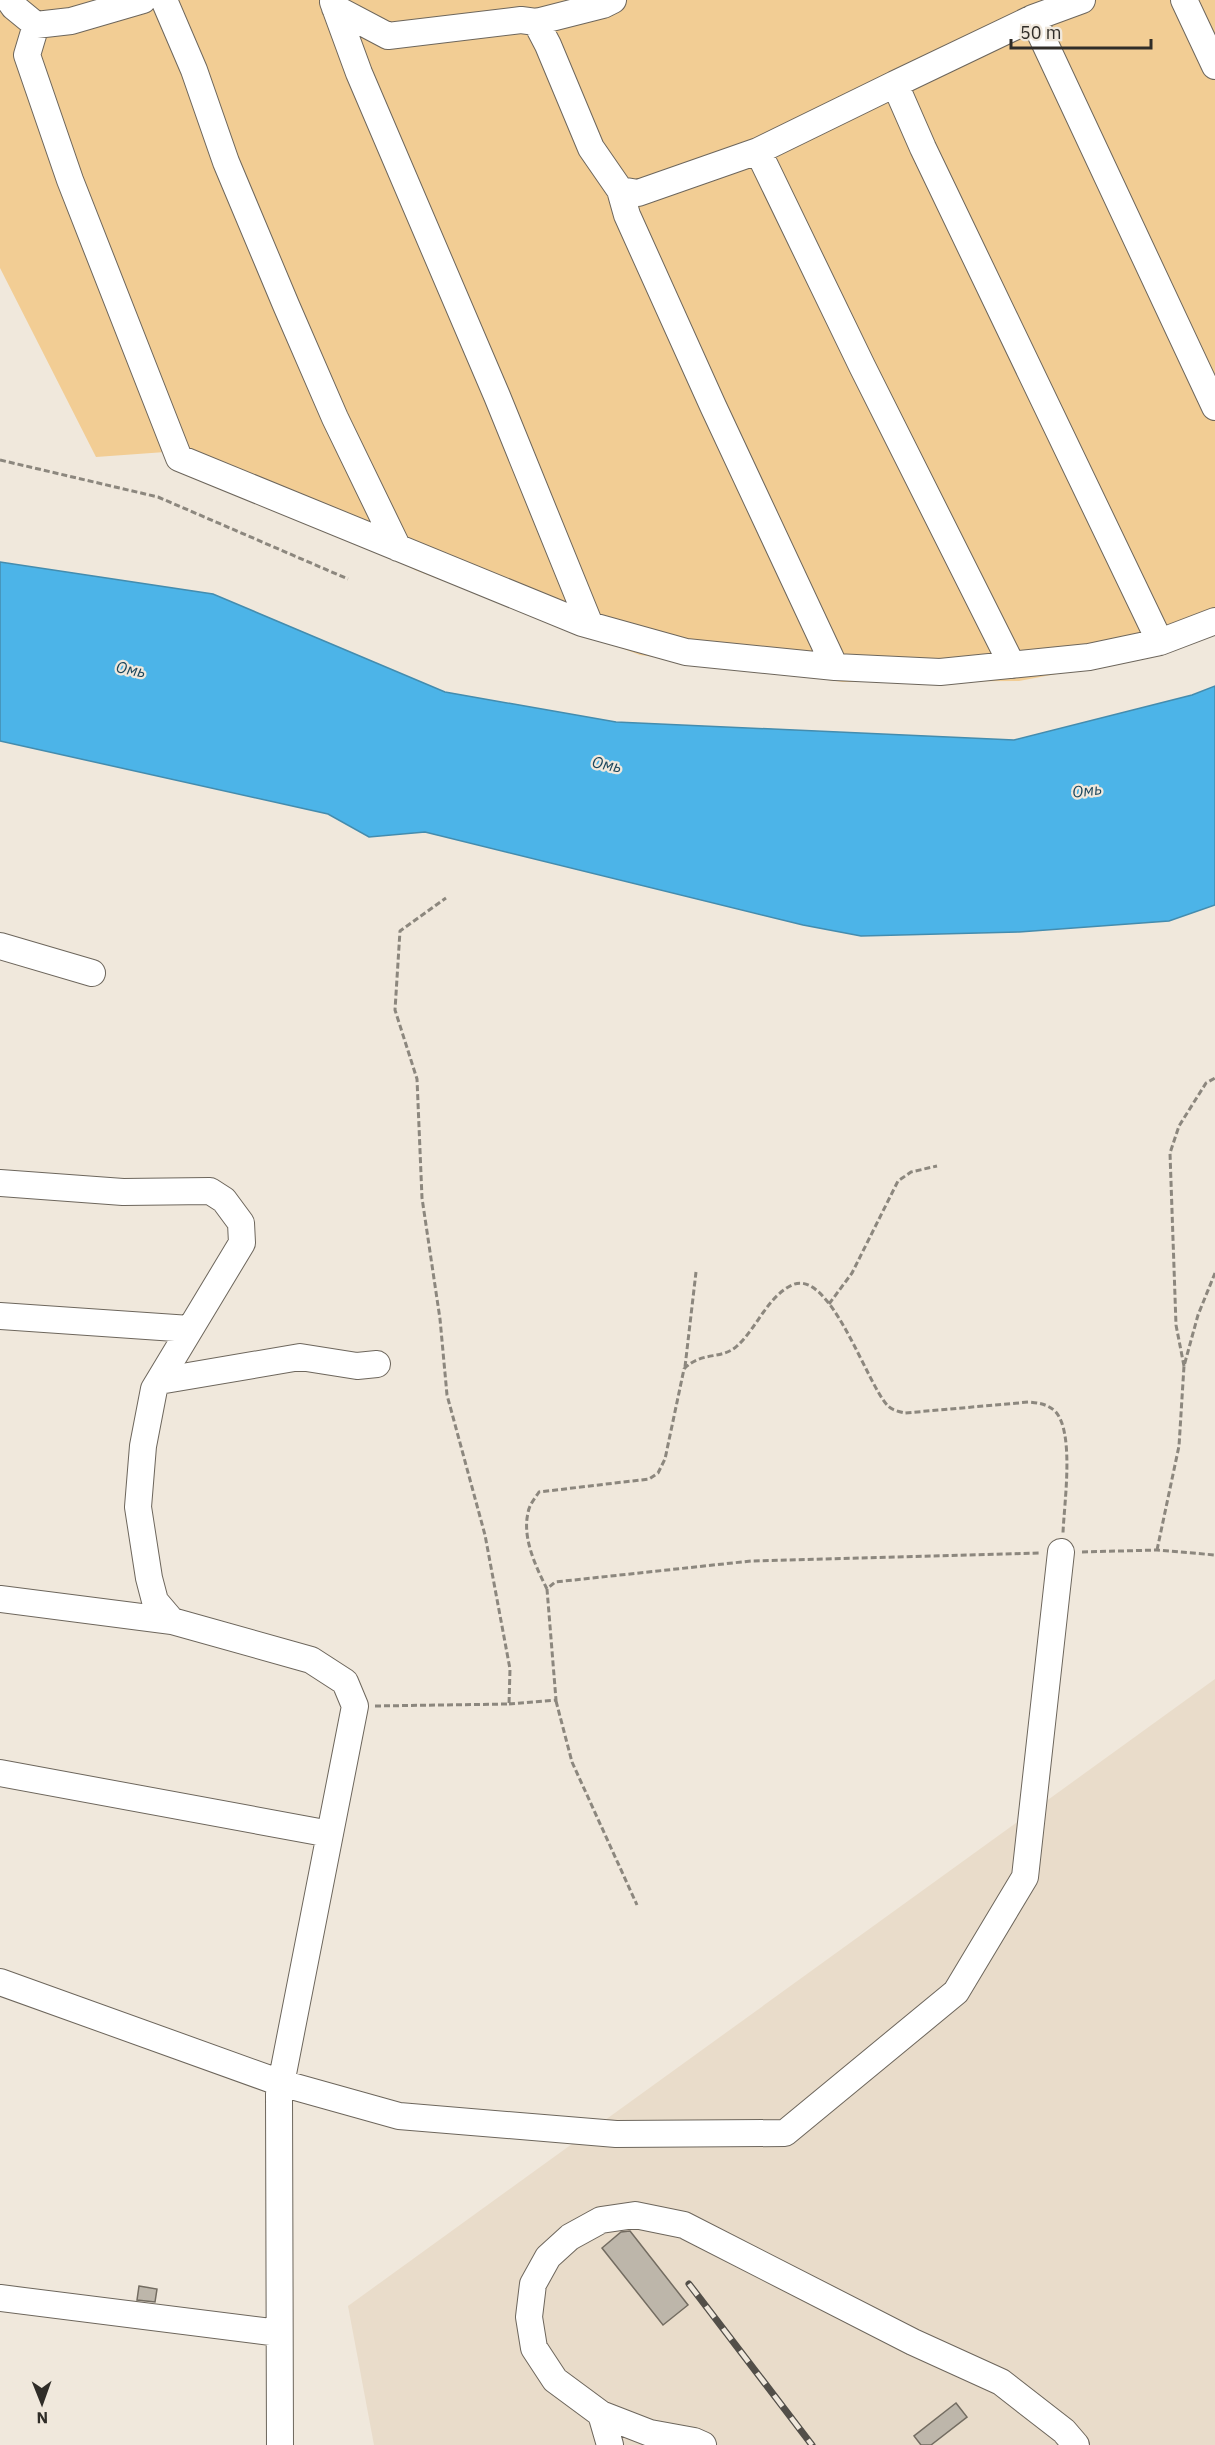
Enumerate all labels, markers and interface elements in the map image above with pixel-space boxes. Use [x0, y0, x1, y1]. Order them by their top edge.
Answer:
scale bar [1011, 12, 1150, 50]
text: 50 m [1020, 21, 1062, 44]
water label: Омь [115, 656, 148, 682]
water label: Омь [591, 751, 624, 777]
water label: Омь [1071, 778, 1103, 802]
north arrow [12, 2373, 72, 2433]
text: N [36, 2408, 48, 2428]

